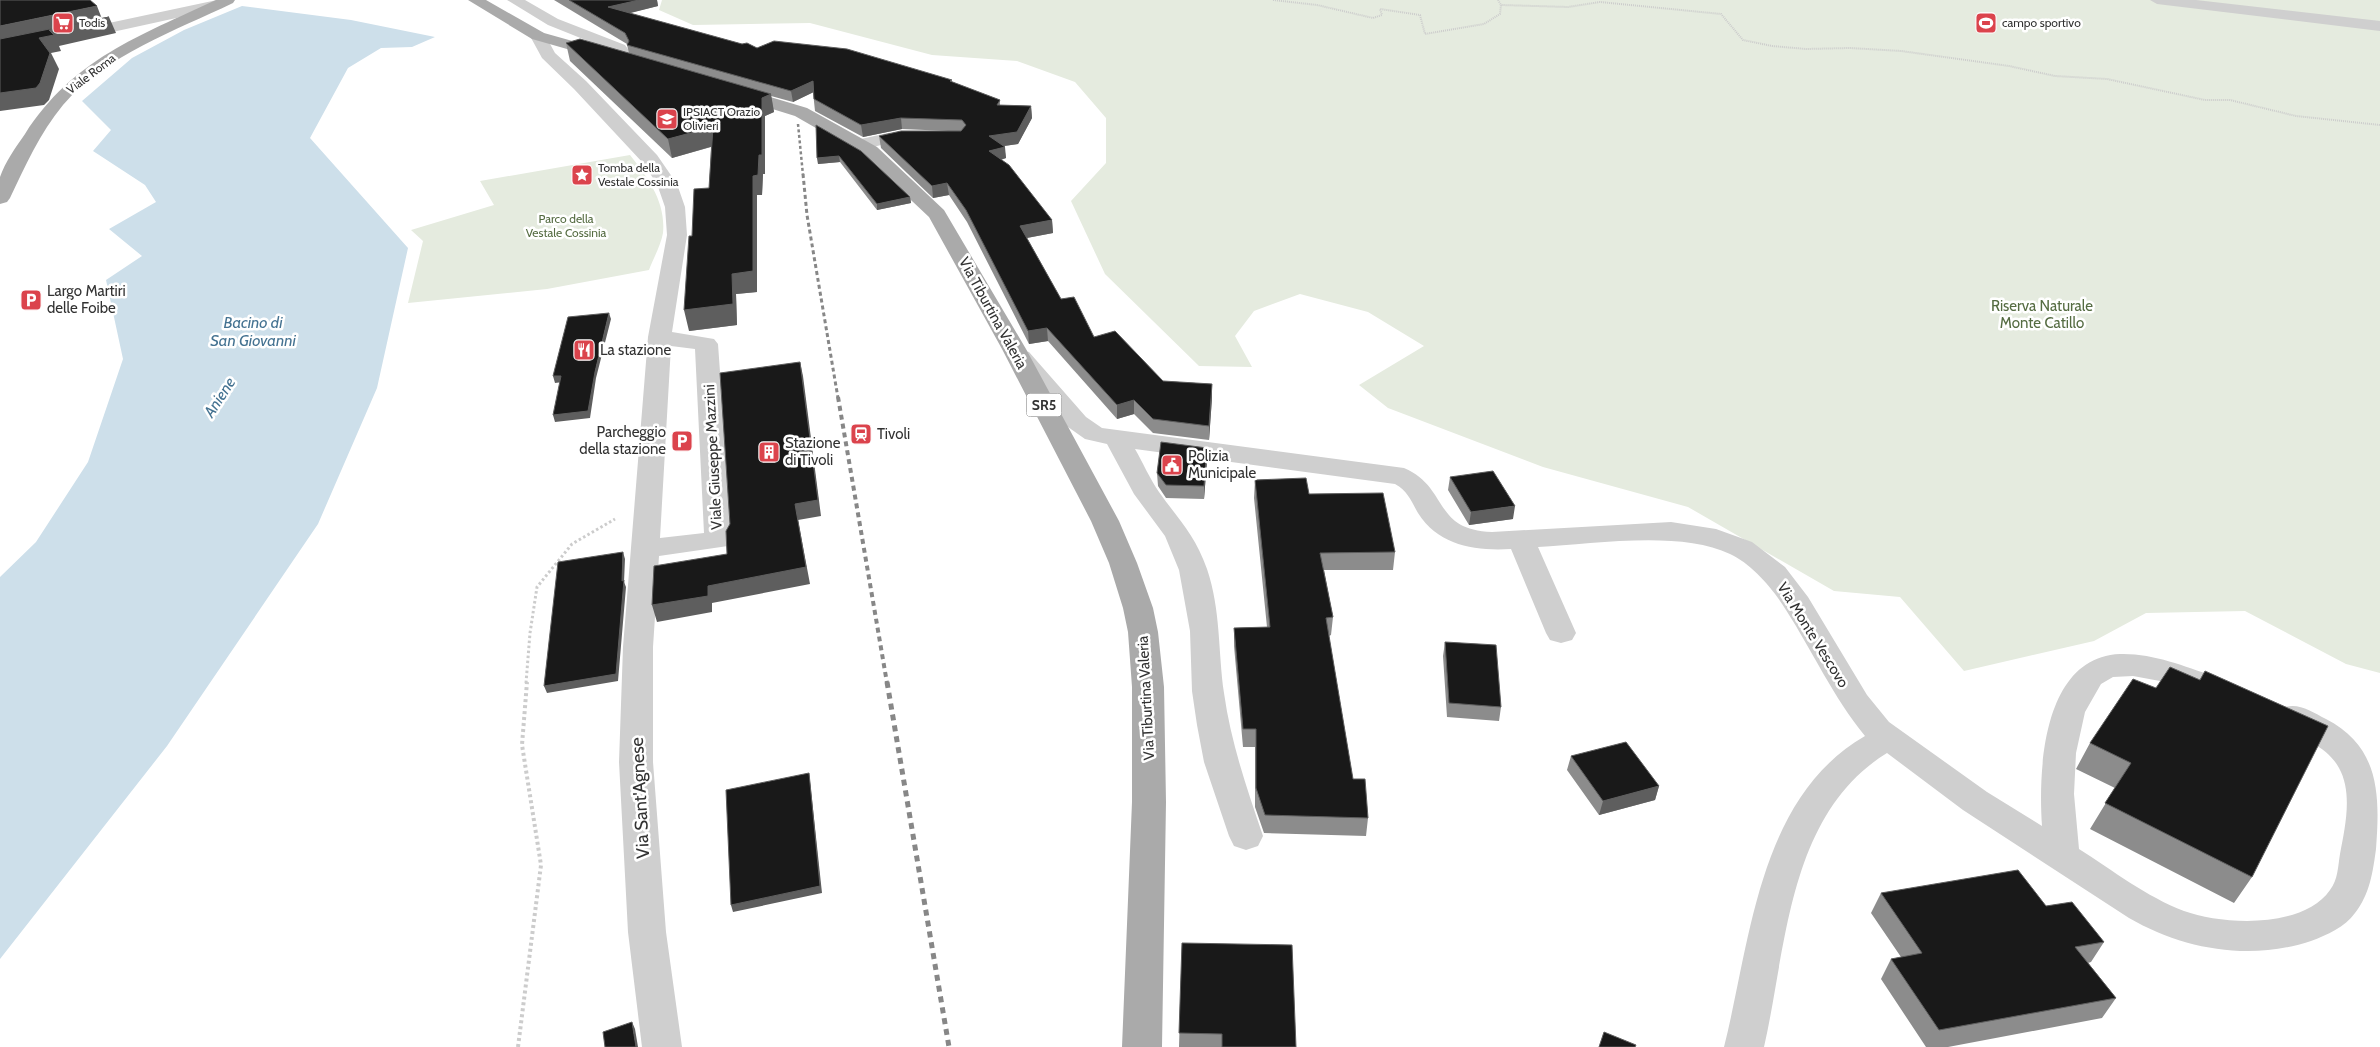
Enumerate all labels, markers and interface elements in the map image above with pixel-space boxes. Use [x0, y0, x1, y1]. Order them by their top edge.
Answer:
supermarket icon: Todis [51, 11, 75, 35]
sports icon: campo sportivo [1974, 11, 1998, 35]
place label: Todis [79, 15, 105, 30]
place label: campo sportivo [2002, 15, 2081, 30]
street label: Viale Roma [63, 50, 118, 97]
place label: IPSIACT Orazio Olivieri [683, 104, 761, 133]
school or university icon: IPSIACT Orazio Olivieri [655, 107, 679, 131]
place label: Tomba della Vestale Cossinia [598, 160, 679, 189]
place icon: Tomba della Vestale Cossinia [570, 163, 594, 187]
park label: Parco della Vestale Cossinia [526, 211, 606, 240]
street label: Via Tiburtina Valeria [955, 254, 1031, 373]
place label: Largo Martiri delle Foibe [47, 282, 126, 317]
parking icon: Largo Martiri delle Foibe [19, 288, 43, 312]
park label: Riserva Naturale Monte Catillo [1991, 297, 2093, 332]
water label: Bacino di San Giovanni [210, 313, 296, 350]
restaurant icon: La stazione [572, 338, 596, 362]
place label: La stazione [600, 341, 671, 359]
water label: Aniene [199, 374, 239, 422]
street label: Viale Giuseppe Mazzini [700, 384, 726, 530]
road number: SR5 [1026, 394, 1062, 416]
station icon: Tivoli [849, 422, 873, 446]
place label: Parcheggio della stazione [579, 423, 666, 458]
place label: Tivoli [877, 425, 910, 443]
parking icon: Parcheggio della stazione [670, 429, 694, 453]
place label: Stazione di Tivoli [785, 434, 841, 469]
building icon: Stazione di Tivoli [757, 440, 781, 464]
place label: Polizia Municipale [1188, 447, 1256, 482]
public building icon: Polizia Municipale [1160, 453, 1184, 477]
street label: Via Monte Vescovo [1773, 579, 1853, 691]
street label: Via Tiburtina Valeria [1134, 634, 1158, 761]
street label: Via Sant'Agnese [626, 737, 654, 859]

